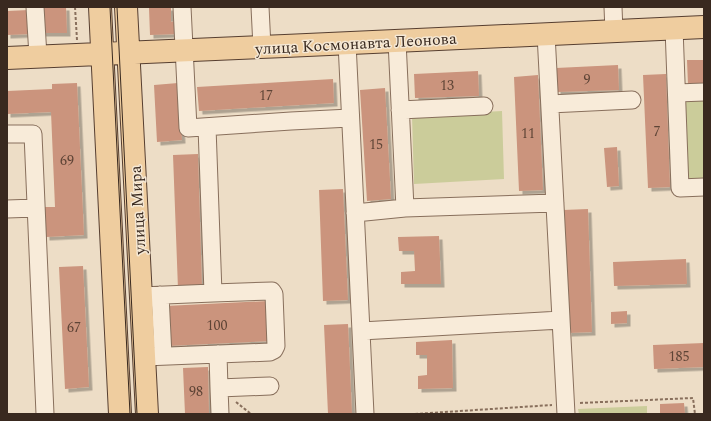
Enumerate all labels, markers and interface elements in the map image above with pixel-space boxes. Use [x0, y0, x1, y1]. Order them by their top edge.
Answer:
street label: улица Космонавта Леонова [254, 27, 458, 61]
house number: 9 [584, 69, 591, 90]
house number: 13 [440, 75, 454, 96]
house number: 17 [259, 85, 273, 106]
house number: 7 [654, 121, 661, 142]
house number: 11 [521, 123, 535, 144]
house number: 15 [369, 134, 383, 155]
house number: 69 [60, 150, 74, 171]
street label: улица Мира [124, 165, 152, 256]
house number: 100 [207, 315, 228, 336]
house number: 67 [67, 317, 81, 338]
house number: 185 [669, 346, 690, 367]
house number: 98 [189, 381, 203, 402]

